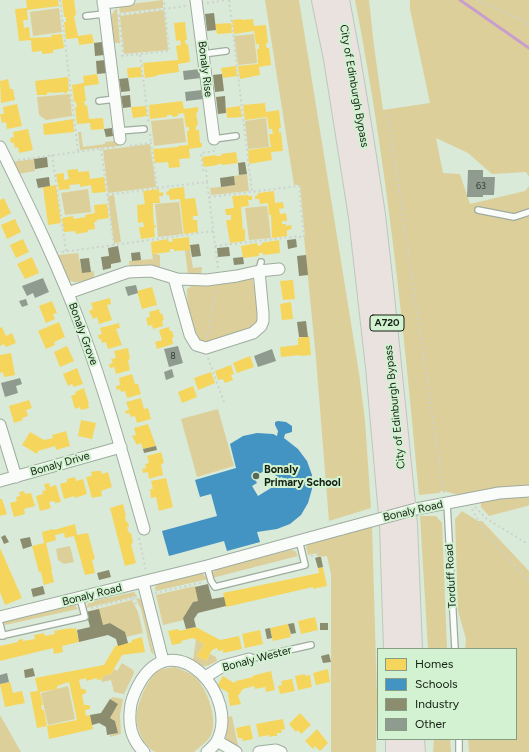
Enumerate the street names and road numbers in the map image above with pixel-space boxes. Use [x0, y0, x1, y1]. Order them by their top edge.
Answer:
street label: City of Edinburgh Bypass [337, 24, 371, 148]
street label: Bonaly Rise [195, 40, 215, 98]
street label: Bonaly Grove [66, 301, 100, 367]
road number: A720 [370, 315, 404, 331]
street label: City of Edinburgh Bypass [382, 344, 408, 470]
street label: Bonaly Drive [29, 449, 91, 479]
street label: Bonaly Road [382, 498, 444, 524]
street label: Torduff Road [443, 544, 459, 608]
street label: Bonaly Road [61, 581, 123, 609]
street label: Bonaly Wester [221, 643, 293, 675]

